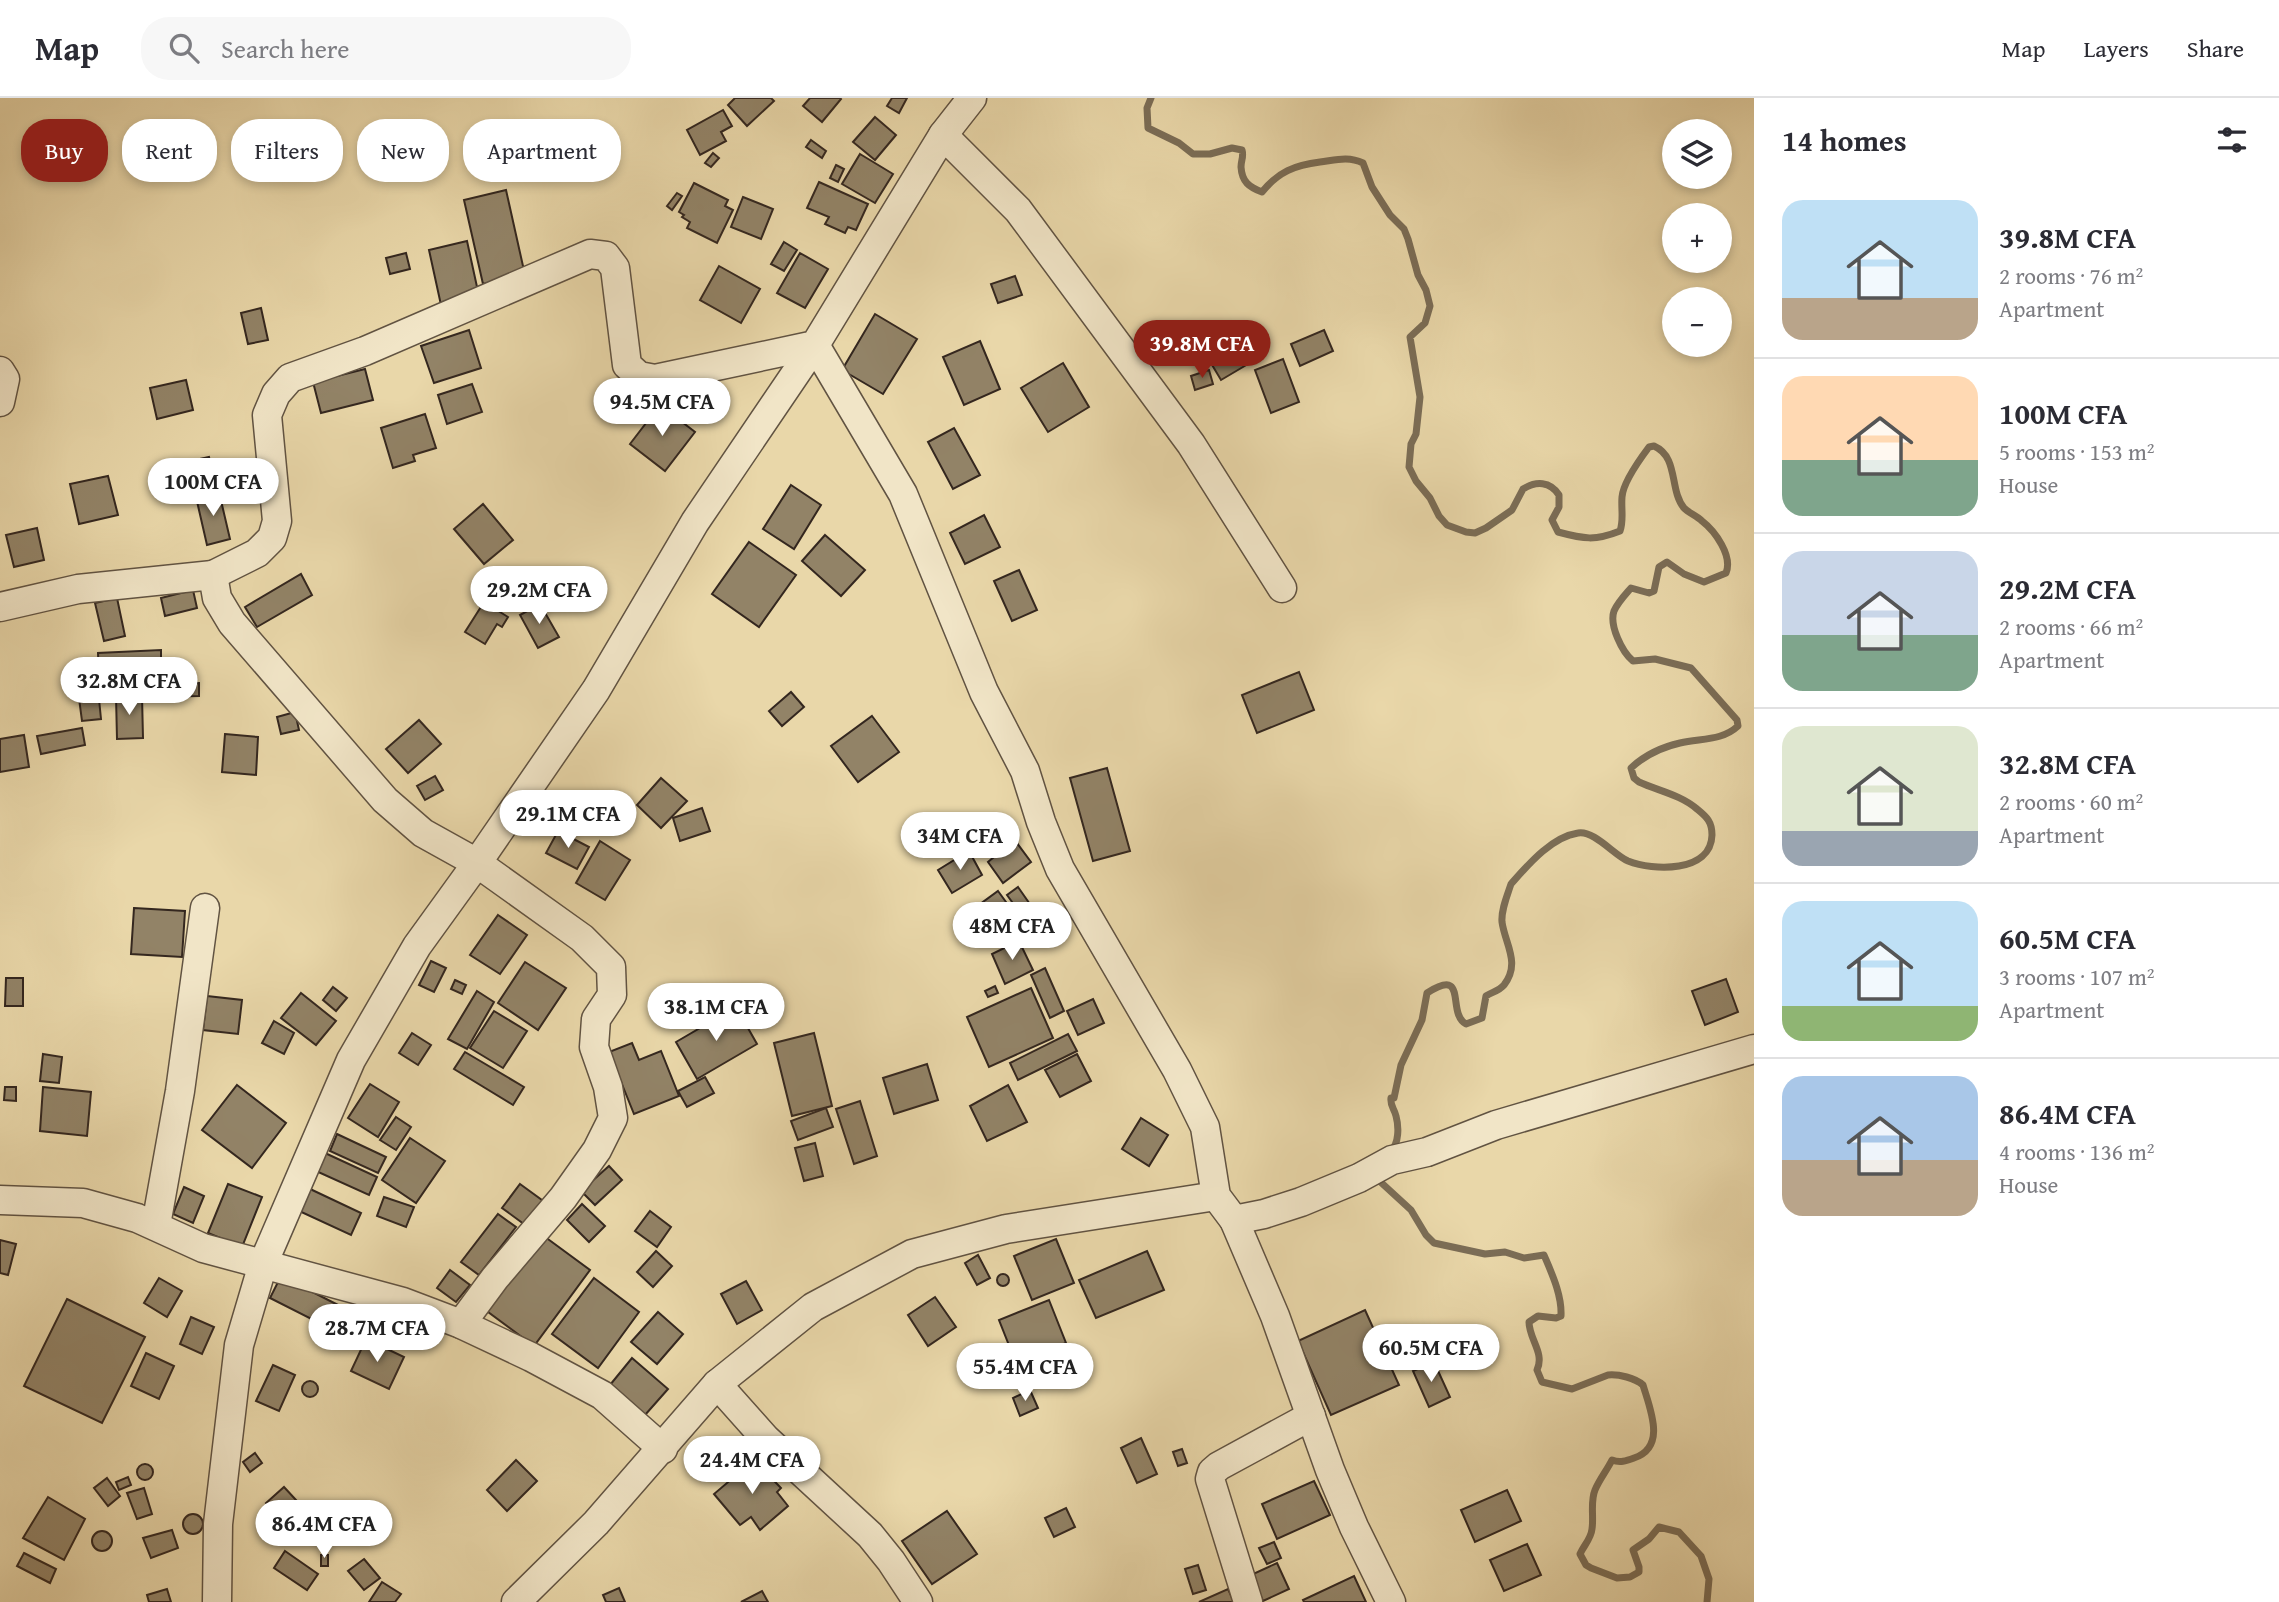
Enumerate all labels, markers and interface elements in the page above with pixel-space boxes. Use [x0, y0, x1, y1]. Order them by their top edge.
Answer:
search box [141, 17, 631, 80]
text: Map [35, 24, 99, 72]
icon: search [165, 29, 203, 67]
text: Search here [221, 29, 349, 68]
text: Map [2002, 31, 2045, 66]
text: Layers [2083, 31, 2149, 66]
text: Share [2187, 31, 2244, 66]
text: 14 homes [1782, 118, 1907, 162]
chip: Buy [21, 119, 108, 182]
chip: Rent [122, 119, 217, 182]
chip: Filters [231, 119, 343, 182]
chip: New [357, 119, 449, 182]
chip: Apartment [463, 119, 621, 182]
map controls [1662, 119, 1732, 357]
button: layers [1662, 119, 1732, 189]
icon: filters [2213, 121, 2251, 159]
button: + [1662, 203, 1732, 273]
text: 39.8M CFA [1999, 215, 2136, 259]
icon: home [1838, 228, 1922, 312]
text: 2 rooms · 76 m² [1999, 259, 2143, 292]
button: − [1662, 287, 1732, 357]
text: Apartment [1999, 292, 2104, 325]
pin: 39.8M CFA [1122, 320, 1282, 380]
text: 39.8M CFA [1149, 326, 1255, 359]
pin: 94.5M CFA [582, 378, 742, 438]
text: 94.5M CFA [609, 384, 715, 417]
text: 100M CFA [1999, 391, 2127, 435]
icon: home [1838, 404, 1922, 488]
text: 5 rooms · 153 m² [1999, 435, 2154, 468]
pin: 100M CFA [141, 458, 285, 518]
text: 100M CFA [164, 464, 262, 497]
text: House [1999, 468, 2058, 501]
pin: 29.2M CFA [459, 566, 619, 626]
text: 29.2M CFA [1999, 566, 2136, 610]
text: 29.2M CFA [486, 572, 592, 605]
icon: home [1838, 579, 1922, 663]
text: 2 rooms · 66 m² [1999, 610, 2143, 643]
text: Apartment [1999, 643, 2104, 676]
pin: 32.8M CFA [49, 658, 209, 717]
text: 32.8M CFA [76, 663, 182, 696]
text: 32.8M CFA [1999, 741, 2136, 785]
icon: home [1838, 754, 1922, 838]
text: 2 rooms · 60 m² [1999, 785, 2143, 818]
pin: 29.1M CFA [488, 790, 648, 850]
text: 29.1M CFA [515, 796, 621, 829]
pin: 34M CFA [895, 812, 1025, 872]
text: 34M CFA [917, 818, 1003, 851]
text: Apartment [1999, 818, 2104, 851]
pin: 48M CFA [947, 902, 1077, 962]
text: 48M CFA [969, 908, 1055, 941]
text: 60.5M CFA [1999, 916, 2136, 960]
icon: home [1838, 929, 1922, 1013]
text: 3 rooms · 107 m² [1999, 960, 2154, 993]
pin: 38.1M CFA [636, 984, 796, 1043]
text: 38.1M CFA [663, 989, 769, 1022]
text: Apartment [1999, 993, 2104, 1026]
text: 86.4M CFA [1999, 1091, 2136, 1135]
icon: home [1838, 1104, 1922, 1188]
text: 4 rooms · 136 m² [1999, 1135, 2154, 1168]
text: House [1999, 1168, 2058, 1201]
pin: 28.7M CFA [297, 1304, 457, 1364]
text: 28.7M CFA [324, 1310, 430, 1343]
pin: 60.5M CFA [1351, 1324, 1511, 1384]
text: 60.5M CFA [1378, 1330, 1484, 1363]
pin: 55.4M CFA [945, 1344, 1105, 1403]
text: 55.4M CFA [972, 1349, 1078, 1382]
pin: 24.4M CFA [672, 1436, 832, 1496]
text: 24.4M CFA [699, 1442, 805, 1475]
pin: 86.4M CFA [244, 1500, 404, 1560]
text: 86.4M CFA [271, 1506, 377, 1539]

